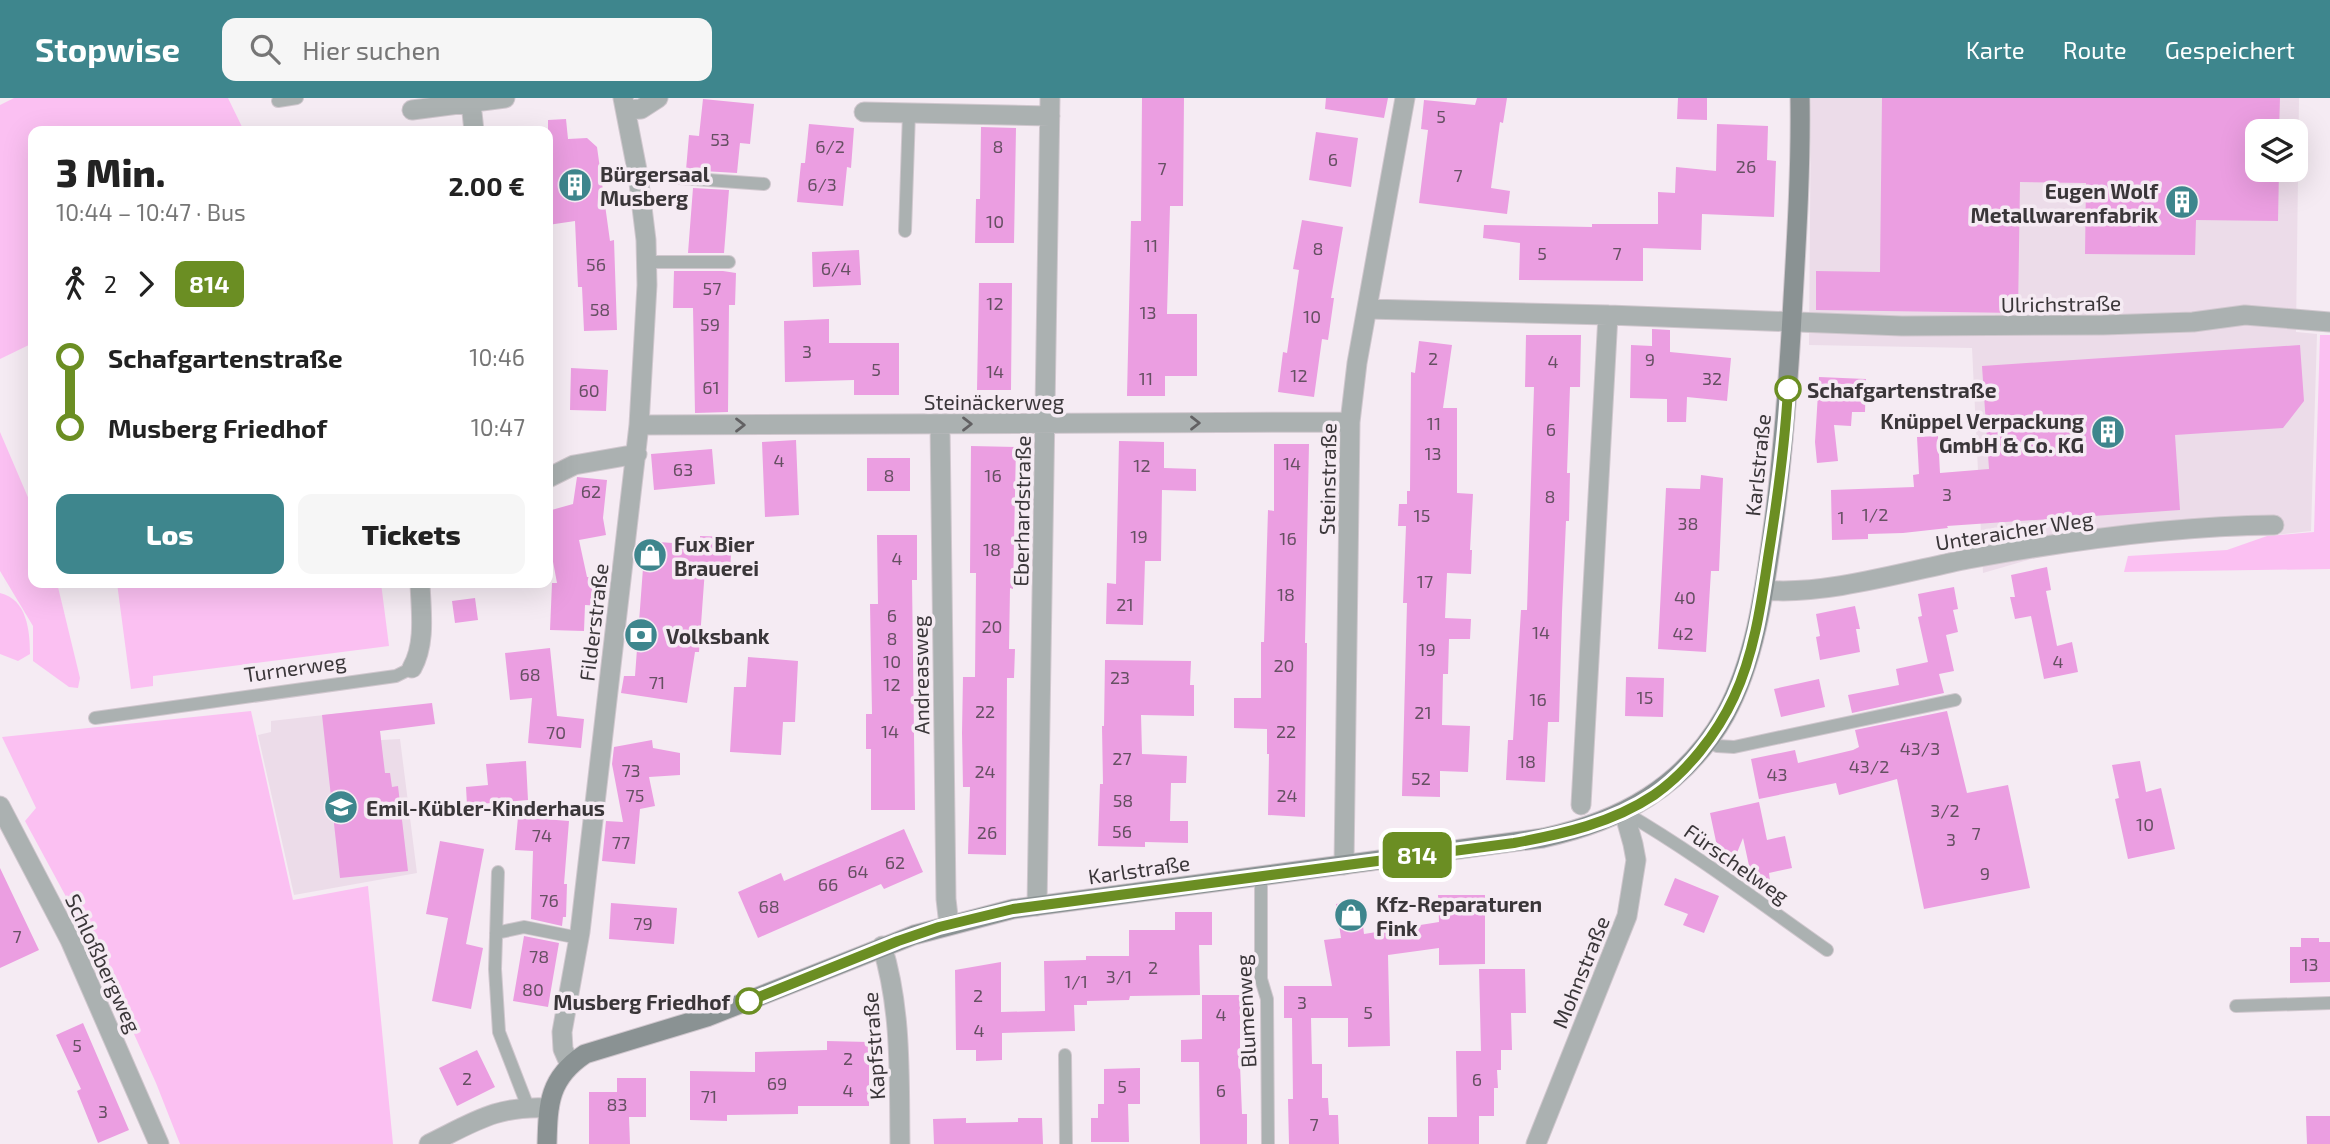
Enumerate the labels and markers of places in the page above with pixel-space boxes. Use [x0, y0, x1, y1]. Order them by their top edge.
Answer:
place label: Bürgersaal Musberg [600, 161, 710, 210]
building icon: Bürgersaal Musberg [556, 166, 594, 204]
place label: Eugen Wolf Metallwarenfabrik [1971, 178, 2159, 227]
building icon: Eugen Wolf Metallwarenfabrik [2163, 183, 2201, 221]
marker: Schafgartenstraße [1775, 376, 1801, 402]
place label: Schafgartenstraße [1807, 377, 1997, 402]
place label: Knüppel Verpackung GmbH & Co. KG [1880, 408, 2084, 457]
building icon: Knüppel Verpackung GmbH & Co. KG [2089, 413, 2127, 451]
place label: Fux Bier Brauerei [674, 531, 759, 580]
shop icon: Fux Bier Brauerei [631, 536, 669, 574]
bank icon: Volksbank [622, 616, 660, 654]
place label: Volksbank [666, 623, 770, 648]
school or university icon: Emil-Kübler-Kinderhaus [322, 788, 360, 826]
place label: Emil-Kübler-Kinderhaus [366, 795, 605, 820]
place label: Kfz-Reparaturen Fink [1376, 891, 1542, 940]
shop icon: Kfz-Reparaturen Fink [1332, 896, 1370, 934]
marker: Musberg Friedhof [736, 988, 762, 1014]
place label: Musberg Friedhof [553, 989, 731, 1014]

